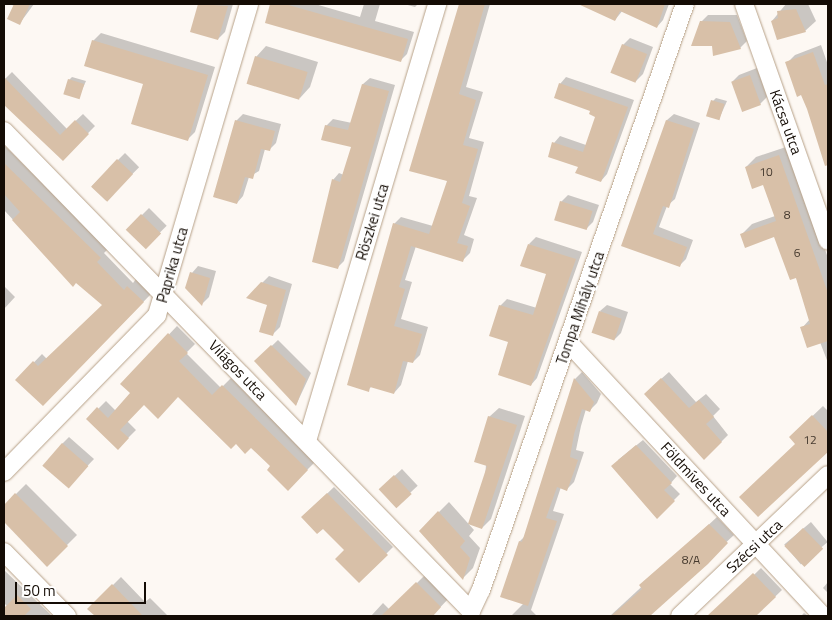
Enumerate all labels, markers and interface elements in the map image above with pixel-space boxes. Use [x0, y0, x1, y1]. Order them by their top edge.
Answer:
street label: Kácsa utca [766, 87, 806, 157]
house number: 10 [759, 165, 773, 179]
street label: Röszkei utca [352, 181, 392, 263]
house number: 8 [784, 208, 790, 222]
street label: Paprika utca [153, 225, 191, 305]
house number: 6 [794, 246, 800, 260]
street label: Tompa Mihály utca [552, 249, 608, 367]
street label: Világos utca [205, 336, 271, 404]
house number: 12 [803, 433, 817, 447]
street label: Földmíves utca [657, 438, 735, 520]
street label: Szécsi utca [722, 516, 786, 576]
house number: 8/A [682, 553, 700, 567]
scale bar [18, 572, 149, 604]
text: 50 m [23, 579, 56, 602]

